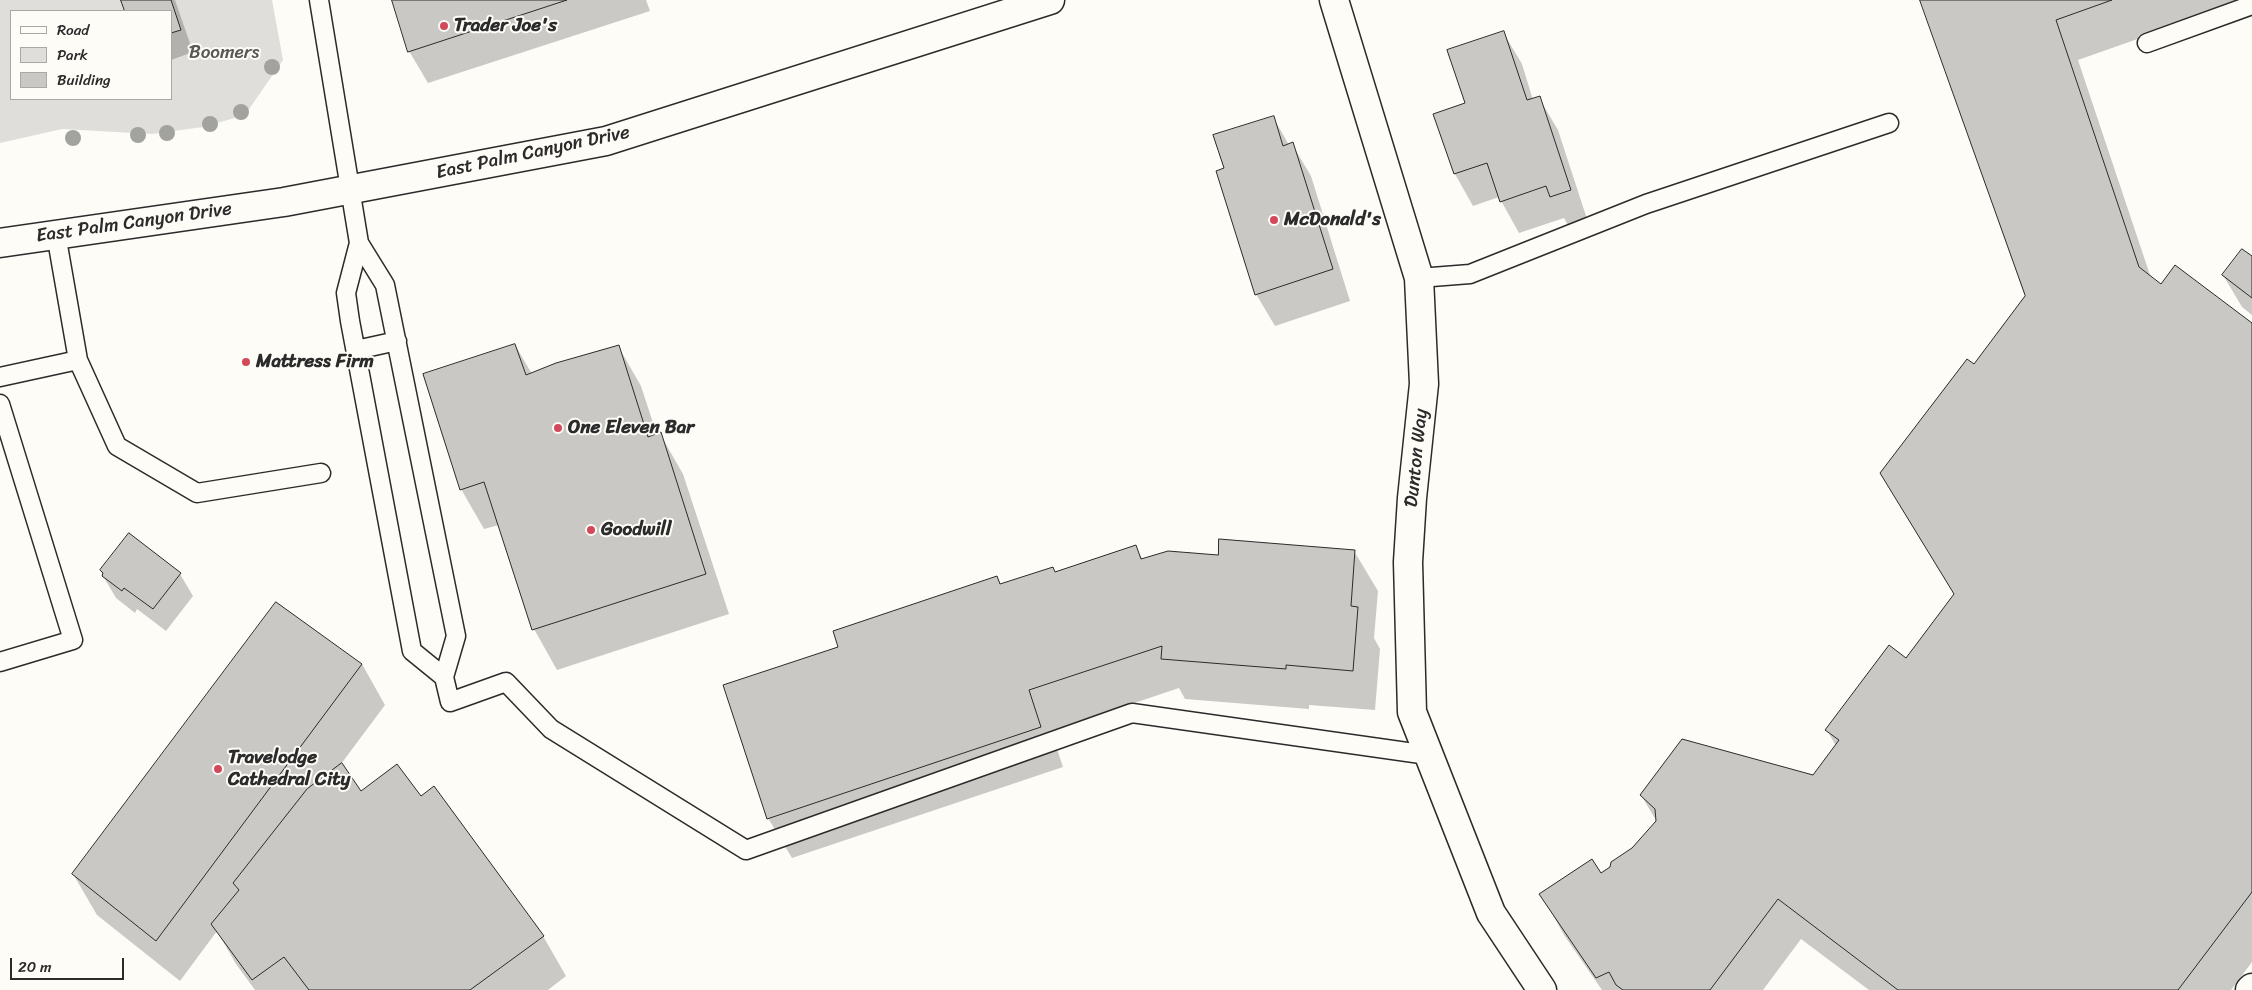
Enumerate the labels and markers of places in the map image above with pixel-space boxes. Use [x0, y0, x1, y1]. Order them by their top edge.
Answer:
place label: Trader Joe's [454, 15, 557, 37]
marker: Trader Joe's [438, 20, 450, 32]
place label: McDonald's [1284, 209, 1381, 231]
marker: McDonald's [1268, 214, 1280, 226]
place label: Mattress Firm [256, 351, 374, 373]
marker: Mattress Firm [240, 356, 252, 368]
place label: One Eleven Bar [568, 417, 694, 439]
marker: One Eleven Bar [552, 422, 564, 434]
place label: Goodwill [601, 519, 671, 541]
marker: Goodwill [585, 524, 597, 536]
place label: Travelodge Cathedral City [228, 747, 350, 791]
marker: Travelodge Cathedral City [212, 763, 224, 775]

